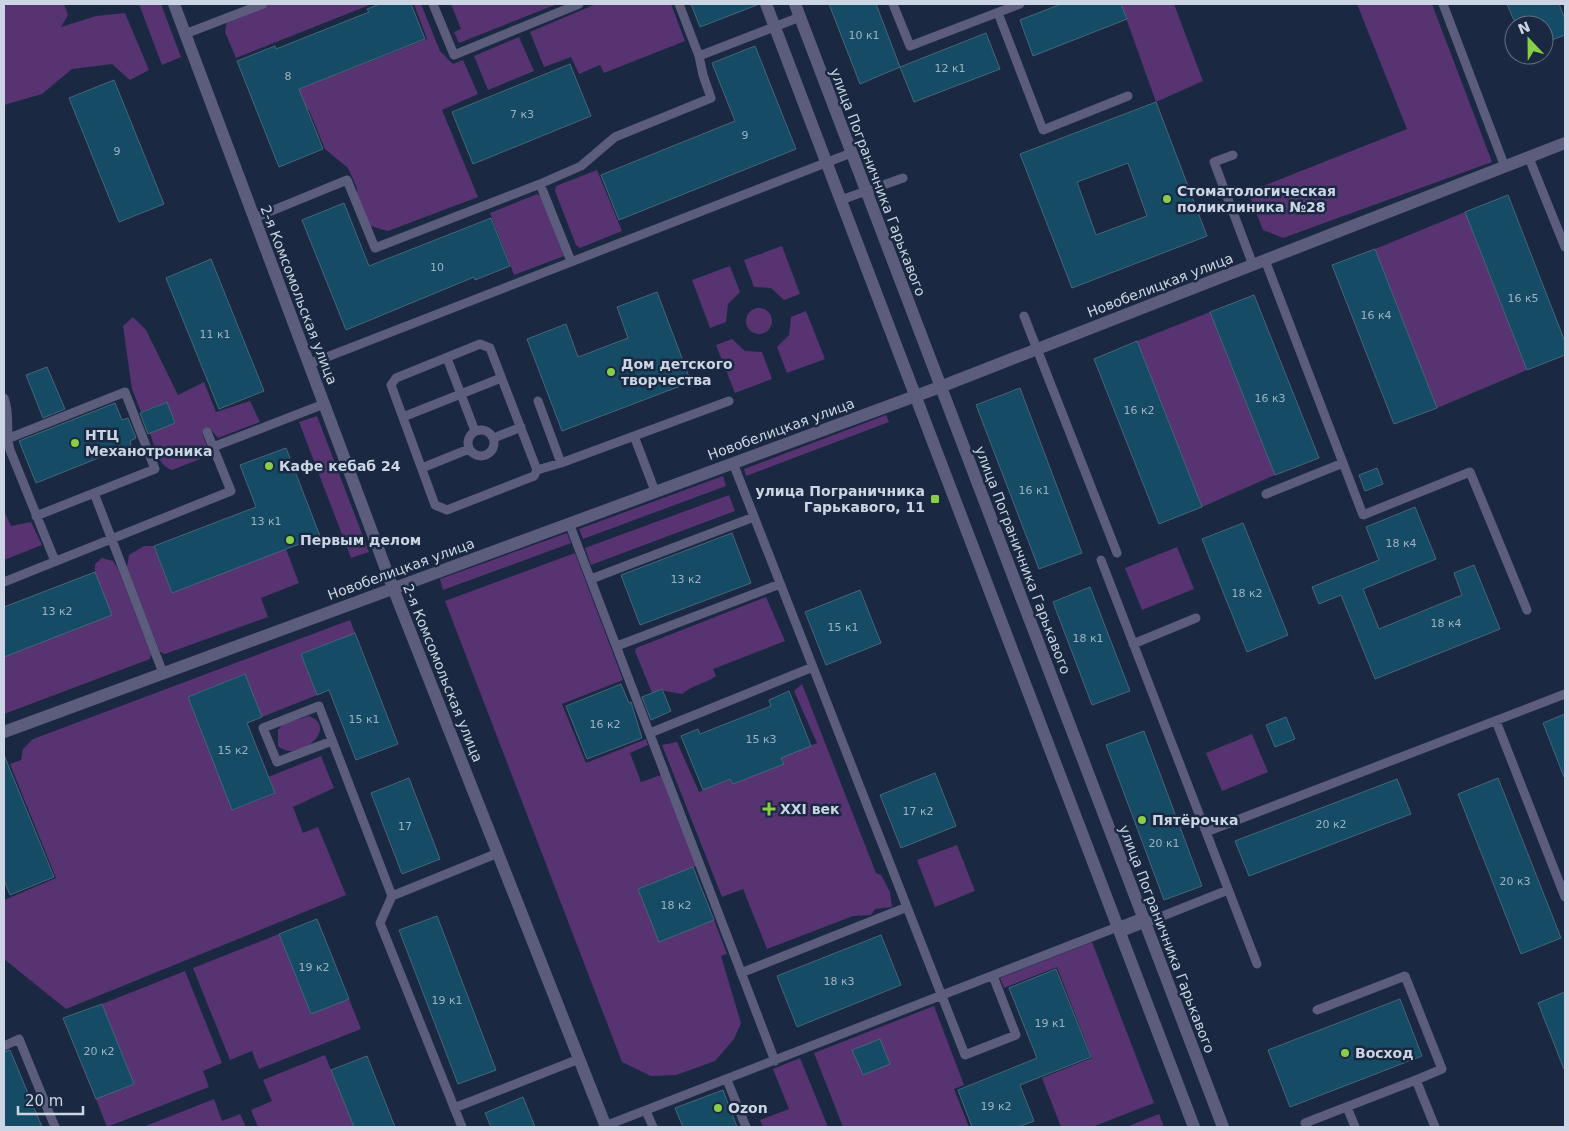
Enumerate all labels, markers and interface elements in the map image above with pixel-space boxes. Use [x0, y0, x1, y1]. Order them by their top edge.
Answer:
north arrow [1504, 15, 1554, 65]
text: N [1516, 18, 1533, 38]
house number: 10 к1 [848, 29, 880, 42]
house number: 12 к1 [934, 62, 966, 75]
street label: улица Пограничника Гарькавого [827, 66, 929, 298]
house number: 8 [285, 70, 292, 83]
house number: 7 к3 [510, 108, 534, 121]
house number: 9 [742, 129, 749, 142]
house number: 9 [114, 145, 121, 158]
place label: Стоматологическая поликлиника №28 [1177, 183, 1336, 215]
marker: Стоматологическая поликлиника №28 [1161, 193, 1173, 205]
street label: 2-я Комсомольская улица [257, 203, 341, 387]
street label: Новобелицкая улица [1085, 250, 1235, 320]
house number: 10 [430, 261, 444, 274]
house number: 16 к5 [1507, 292, 1539, 305]
house number: 16 к4 [1360, 309, 1392, 322]
house number: 11 к1 [199, 328, 231, 341]
place label: Дом детского творчества [621, 356, 733, 388]
marker: Дом детского творчества [605, 366, 617, 378]
house number: 16 к3 [1254, 392, 1286, 405]
street label: Новобелицкая улица [705, 395, 857, 463]
house number: 16 к2 [1123, 404, 1155, 417]
place label: НТЦ Механотроника [85, 427, 212, 459]
marker: НТЦ Механотроника [69, 437, 81, 449]
street label: улица Пограничника Гарькавого [972, 444, 1074, 676]
place label: Кафе кебаб 24 [279, 458, 401, 474]
marker: Кафе кебаб 24 [263, 460, 275, 472]
place label: улица Пограничника Гарькавого, 11 [755, 483, 925, 515]
house number: 16 к1 [1018, 484, 1050, 497]
marker: улица Пограничника Гарькавого, 11 [929, 493, 941, 505]
house number: 13 к1 [250, 515, 282, 528]
place label: Первым делом [300, 532, 421, 548]
marker: Первым делом [284, 534, 296, 546]
street label: Новобелицкая улица [325, 535, 477, 603]
house number: 18 к4 [1385, 537, 1417, 550]
house number: 13 к2 [670, 573, 702, 586]
street label: 2-я Комсомольская улица [400, 582, 486, 764]
house number: 18 к2 [1231, 587, 1263, 600]
house number: 13 к2 [41, 605, 73, 618]
house number: 18 к4 [1430, 617, 1462, 630]
house number: 15 к1 [827, 621, 859, 634]
house number: 18 к1 [1072, 632, 1104, 645]
house number: 15 к1 [348, 713, 380, 726]
house number: 16 к2 [589, 718, 621, 731]
house number: 15 к3 [745, 733, 777, 746]
house number: 15 к2 [217, 744, 249, 757]
place label: XXI век [780, 801, 840, 817]
marker: XXI век [762, 802, 776, 816]
house number: 17 к2 [902, 805, 934, 818]
place label: Пятёрочка [1152, 812, 1239, 828]
marker: Пятёрочка [1136, 814, 1148, 826]
house number: 20 к2 [1315, 818, 1347, 831]
house number: 17 [398, 820, 412, 833]
street label: улица Пограничника Гарькавого [1116, 823, 1218, 1055]
house number: 20 к1 [1148, 837, 1180, 850]
house number: 20 к3 [1499, 875, 1531, 888]
house number: 18 к2 [660, 899, 692, 912]
house number: 19 к2 [298, 961, 330, 974]
house number: 18 к3 [823, 975, 855, 988]
house number: 19 к1 [431, 994, 463, 1007]
house number: 19 к1 [1034, 1017, 1066, 1030]
house number: 20 к2 [83, 1045, 115, 1058]
place label: Восход [1355, 1045, 1414, 1061]
marker: Восход [1339, 1047, 1351, 1059]
scale bar [18, 1084, 82, 1116]
text: 20 m [25, 1092, 63, 1110]
place label: Ozon [728, 1100, 768, 1116]
house number: 19 к2 [980, 1100, 1012, 1113]
marker: Ozon [712, 1102, 724, 1114]

